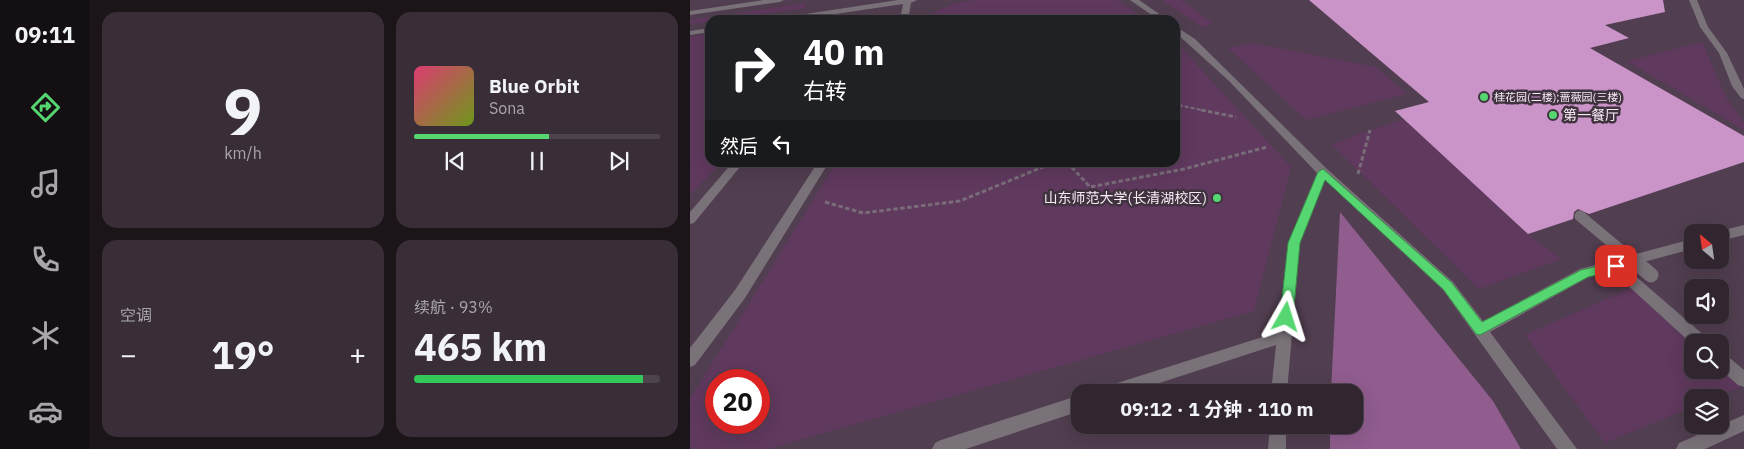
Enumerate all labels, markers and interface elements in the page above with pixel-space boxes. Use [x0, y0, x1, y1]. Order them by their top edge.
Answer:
text: 09:11 [15, 20, 75, 49]
text: 40 m [803, 29, 885, 75]
icon: right [720, 35, 785, 100]
text: 9 [223, 68, 263, 153]
text: Blue Orbit [489, 74, 579, 98]
text: 右转 [803, 76, 847, 105]
icon: directions [28, 90, 63, 125]
place label: 桂花园(二楼);蔷薇园(三楼) [1494, 90, 1622, 104]
marker: 桂花园(二楼);蔷薇园(三楼) [1478, 91, 1490, 103]
text: Sona [489, 98, 525, 118]
place label: 第一餐厅 [1563, 106, 1619, 124]
marker: 第一餐厅 [1547, 109, 1559, 121]
icon: left [768, 130, 796, 158]
text: 然后 [720, 134, 758, 158]
text: km/h [224, 143, 262, 163]
icon: previous [441, 147, 469, 175]
icon: pause [523, 147, 551, 175]
icon: next [605, 147, 633, 175]
icon: music [28, 166, 63, 201]
place label: 山东师范大学(长清湖校区) [1044, 189, 1207, 207]
marker: 山东师范大学(长清湖校区) [1211, 192, 1223, 204]
north arrow [1684, 224, 1729, 269]
map controls [1684, 224, 1729, 434]
icon: phone [28, 242, 63, 277]
pin [1595, 245, 1637, 287]
icon: arrive [1602, 252, 1630, 280]
button: sound [1684, 279, 1729, 324]
position arrow [1259, 290, 1311, 342]
text: 续航 · 93% [414, 297, 493, 317]
text: 空调 [120, 305, 152, 325]
icon: climate [28, 318, 63, 353]
text: 465 km [414, 322, 547, 371]
text: 19° [211, 330, 275, 379]
button: search [1684, 334, 1729, 379]
text: − [120, 336, 137, 373]
text: + [349, 336, 366, 373]
speed limit sign: 20 [705, 369, 770, 434]
button: layers [1684, 389, 1729, 434]
icon: car [28, 394, 63, 429]
text: 09:12 · 1 分钟 · 110 m [1121, 397, 1313, 421]

